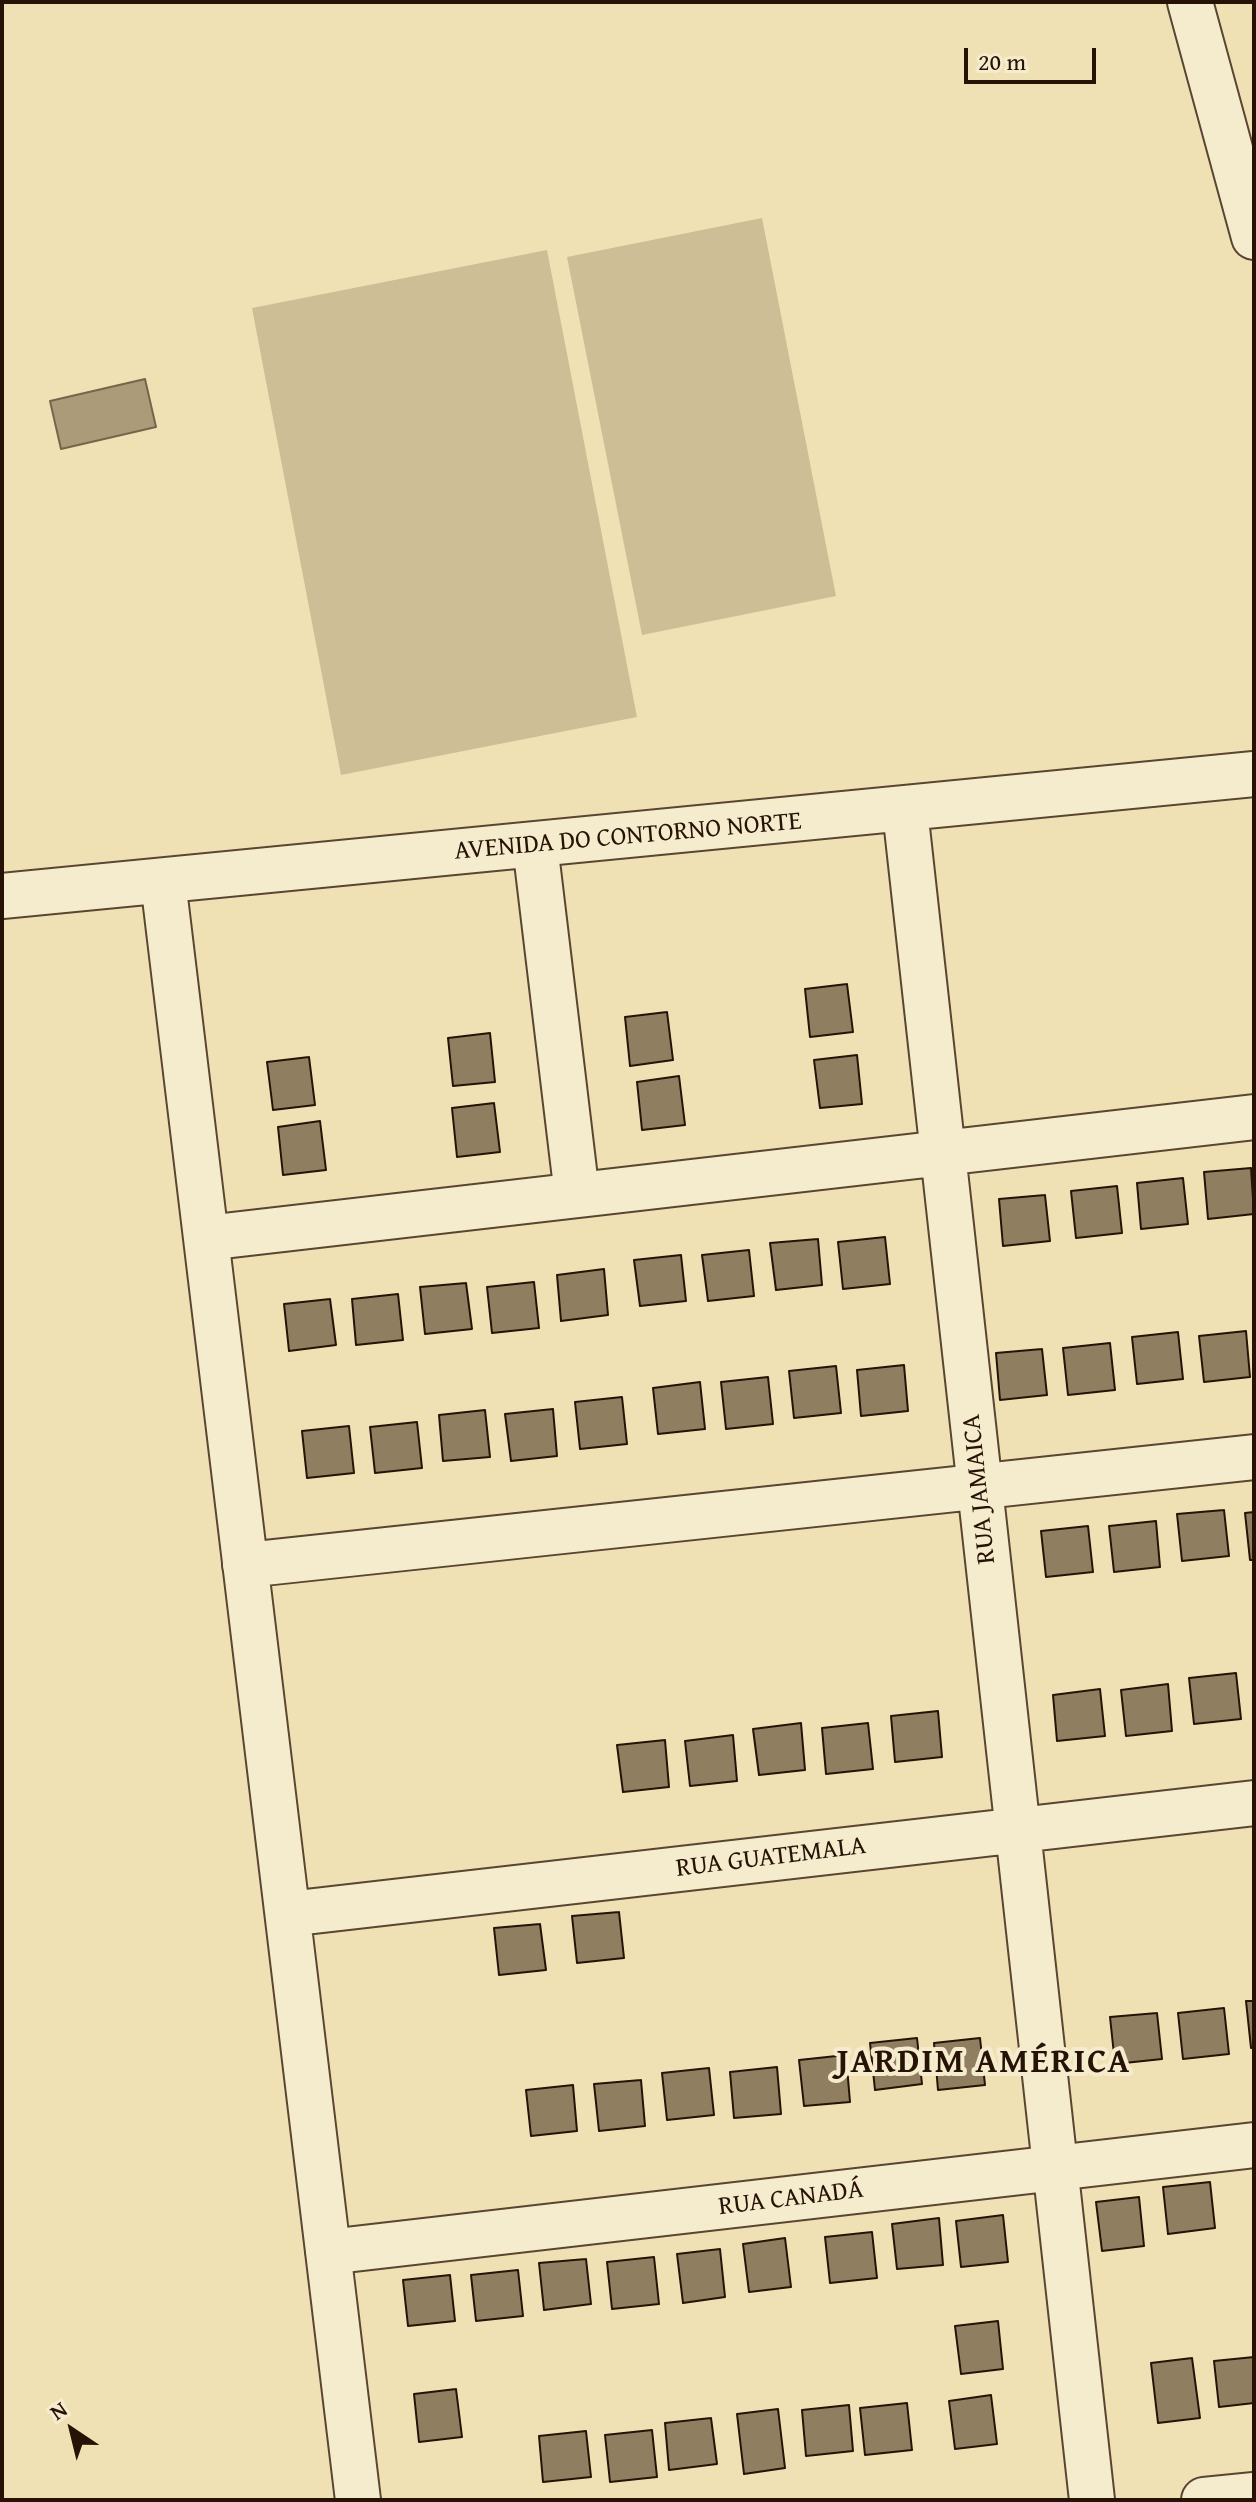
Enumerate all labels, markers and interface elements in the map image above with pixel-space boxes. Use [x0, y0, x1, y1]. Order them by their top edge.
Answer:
scale bar [968, 32, 1100, 82]
text: 20 m [978, 44, 1026, 79]
street label: AVENIDA DO CONTORNO NORTE [453, 806, 803, 868]
street label: RUA JAMAICA [957, 1413, 1003, 1565]
street label: RUA GUATEMALA [674, 1831, 868, 1885]
district label: JARDIM AMÉRICA [837, 2043, 1131, 2083]
street label: RUA CANADÁ [717, 2175, 865, 2223]
north arrow [32, 2390, 112, 2470]
text: N [43, 2393, 73, 2428]

